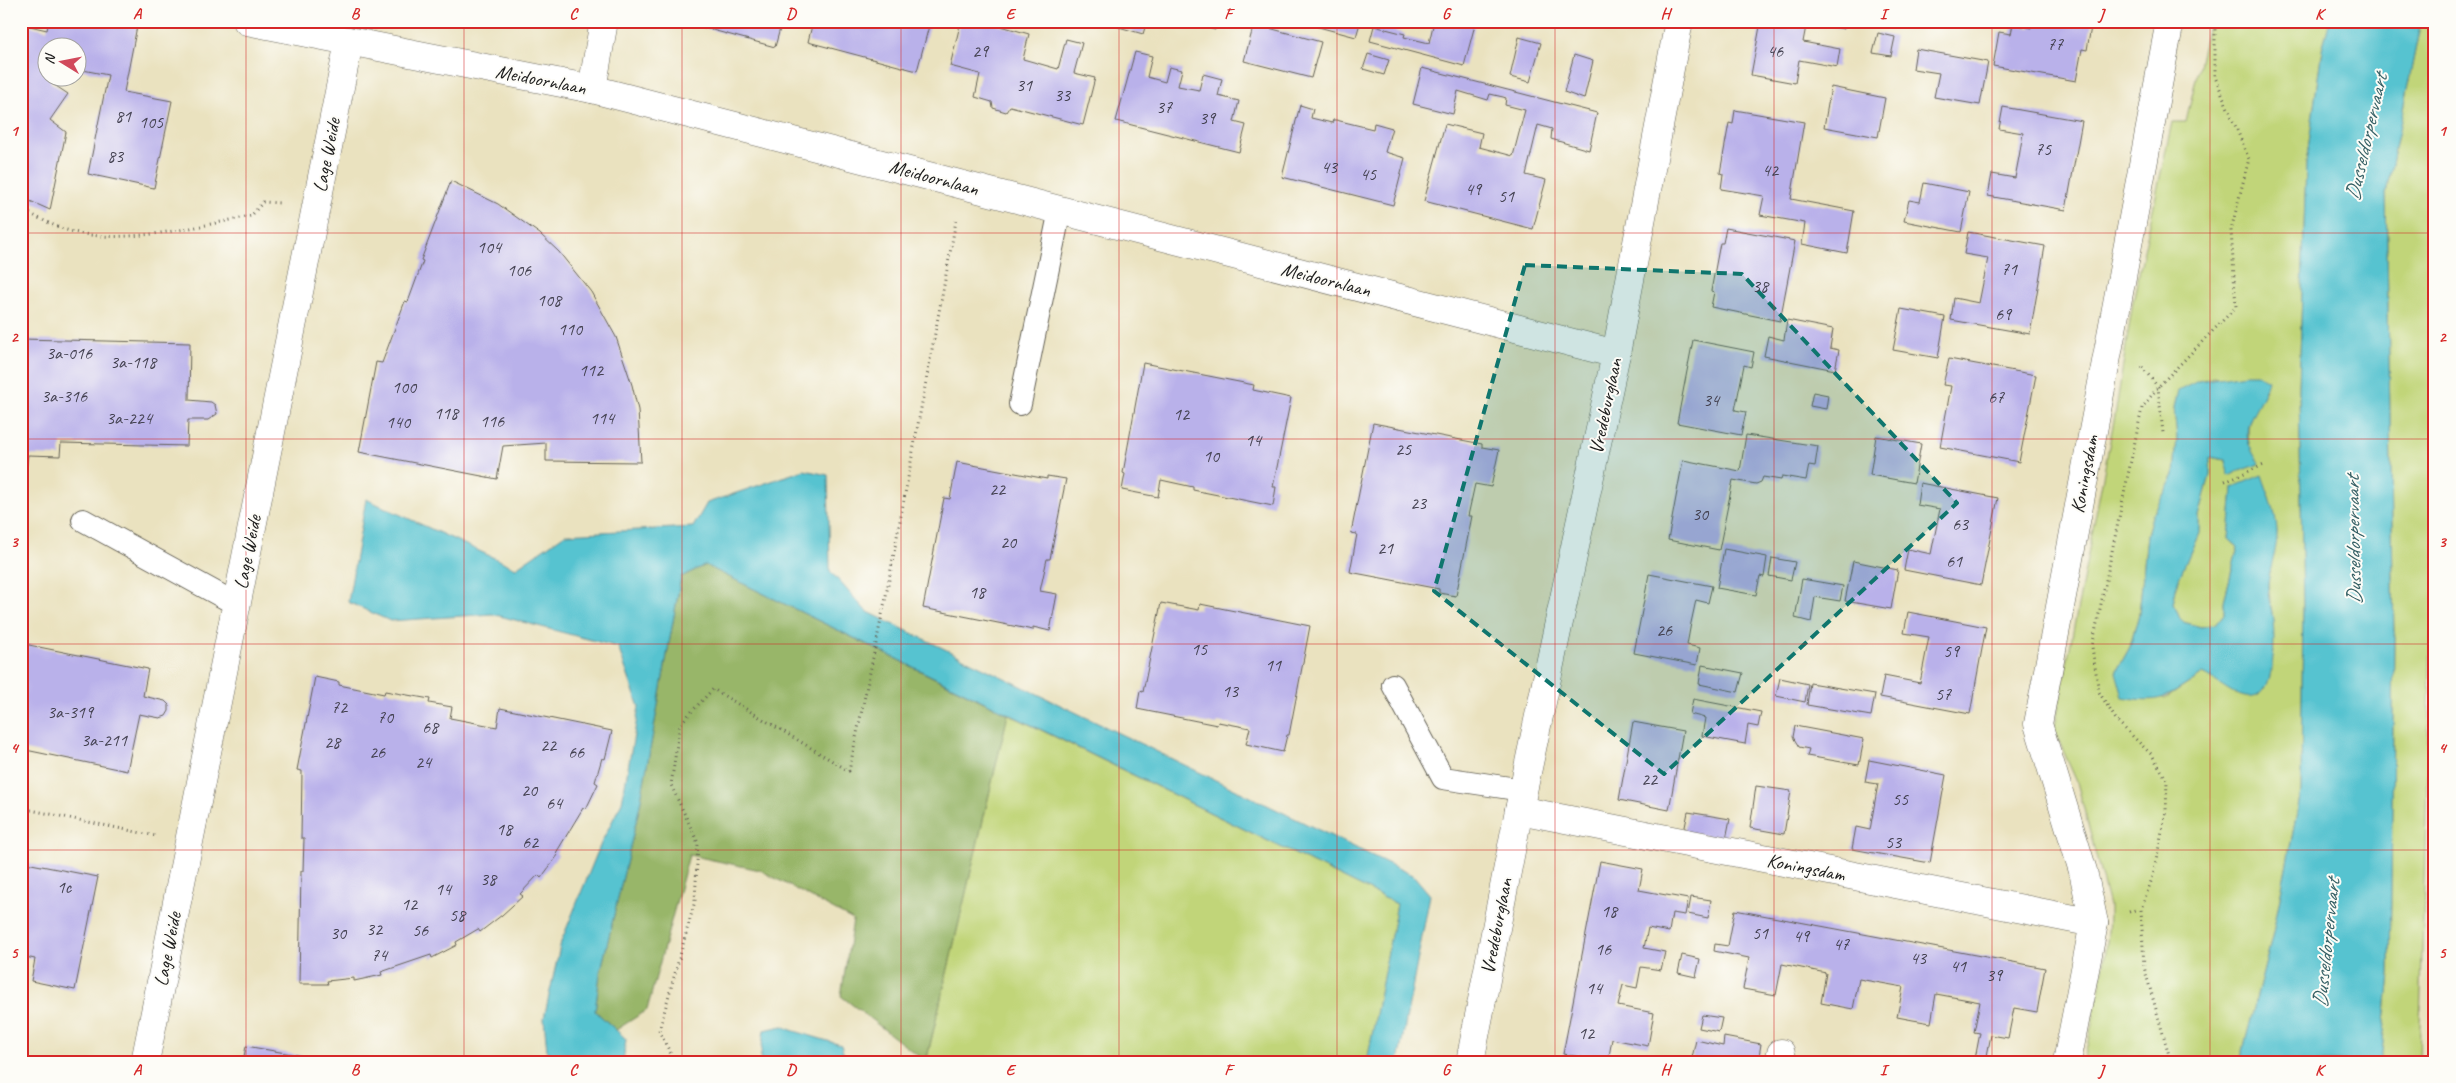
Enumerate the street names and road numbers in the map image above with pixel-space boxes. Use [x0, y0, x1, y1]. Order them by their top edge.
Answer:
street label: Meidoornlaan [494, 58, 589, 101]
street label: Lage Weide [307, 115, 346, 194]
street label: Meidoornlaan [886, 154, 982, 202]
street label: Meidoornlaan [1279, 256, 1374, 303]
street label: Vredeburglaan [1583, 355, 1628, 456]
street label: Koningsdam [2065, 432, 2104, 515]
street label: Lage Weide [228, 512, 267, 591]
street label: Koningsdam [1765, 848, 1848, 887]
street label: Vredeburglaan [1475, 875, 1518, 976]
street label: Lage Weide [148, 909, 187, 988]

